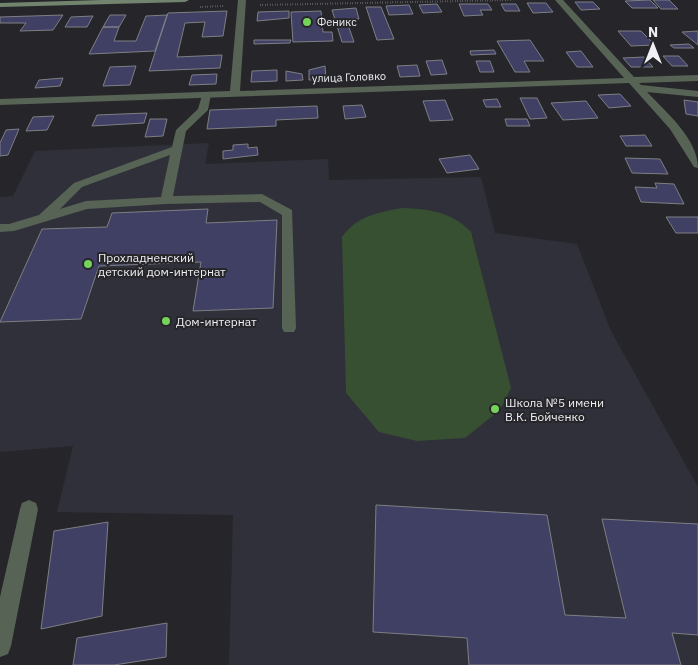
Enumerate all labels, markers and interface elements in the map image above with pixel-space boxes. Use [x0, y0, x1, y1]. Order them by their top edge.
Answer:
place label: Феникс [317, 15, 357, 29]
marker: Феникс [301, 16, 313, 28]
north arrow [628, 20, 678, 70]
text: N [648, 23, 658, 41]
street label: улица Головко [312, 69, 386, 85]
place label: Прохладненский детский дом-интернат [98, 250, 226, 279]
marker: Прохладненский детский дом-интернат [82, 258, 94, 270]
place label: Дом-интернат [176, 314, 257, 329]
marker: Дом-интернат [160, 315, 172, 327]
place label: Школа №5 имени В.К. Бойченко [505, 395, 604, 424]
marker: Школа №5 имени В.К. Бойченко [489, 403, 501, 415]

